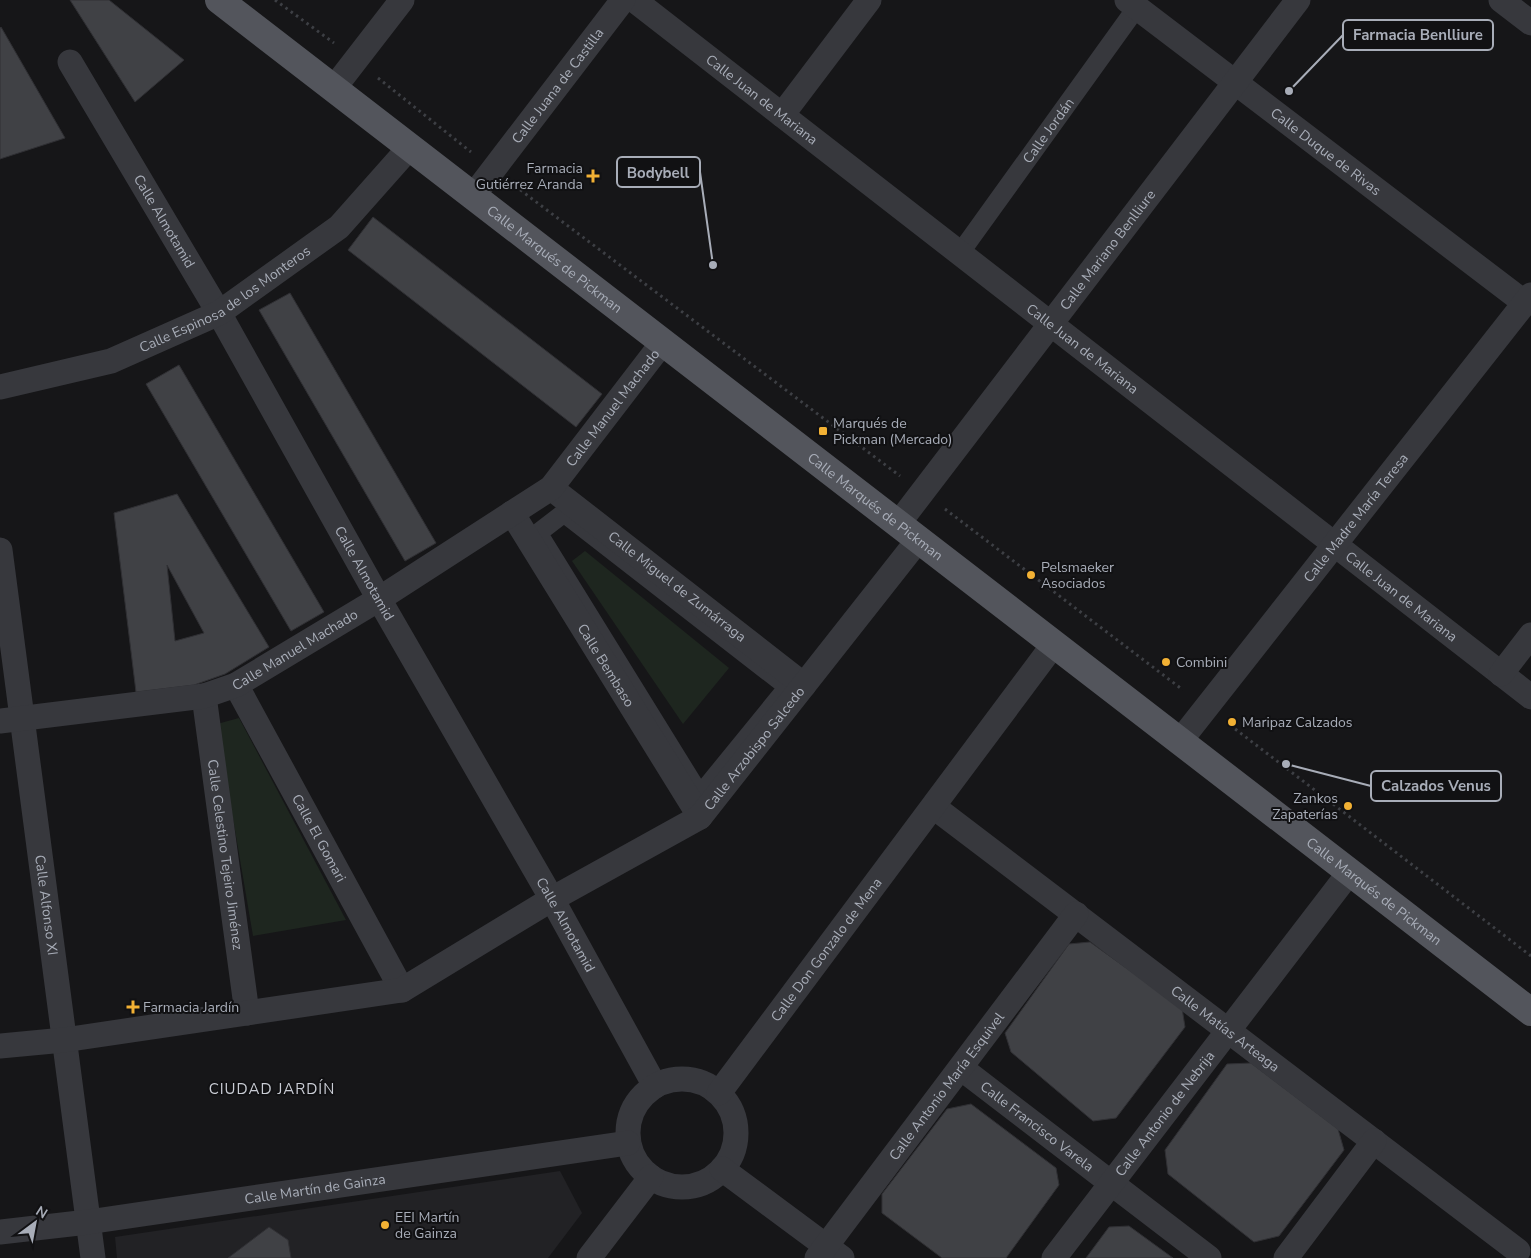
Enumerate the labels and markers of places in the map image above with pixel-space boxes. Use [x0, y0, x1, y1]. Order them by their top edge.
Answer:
callout: Farmacia Benlliure [1343, 20, 1493, 50]
callout: Bodybell [617, 157, 700, 187]
place label: Farmacia Gutiérrez Aranda [476, 159, 583, 194]
marker: Farmacia Gutiérrez Aranda [587, 170, 599, 182]
place label: Marqués de Pickman (Mercado) [833, 414, 952, 449]
marker: Marqués de Pickman (Mercado) [817, 425, 829, 437]
place label: Pelsmaeker Asociados [1041, 558, 1114, 593]
marker: Pelsmaeker Asociados [1025, 569, 1037, 581]
place label: Combini [1176, 653, 1227, 672]
marker: Combini [1160, 656, 1172, 668]
place label: Maripaz Calzados [1242, 713, 1353, 732]
marker: Maripaz Calzados [1226, 716, 1238, 728]
callout: Calzados Venus [1371, 771, 1501, 801]
place label: Zankos Zapaterías [1272, 789, 1338, 824]
marker: Zankos Zapaterías [1342, 800, 1354, 812]
place label: Farmacia Jardín [143, 998, 239, 1017]
marker: Farmacia Jardín [127, 1001, 139, 1013]
place label: EEI Martín de Gainza [395, 1208, 459, 1243]
marker: EEI Martín de Gainza [379, 1219, 391, 1231]

